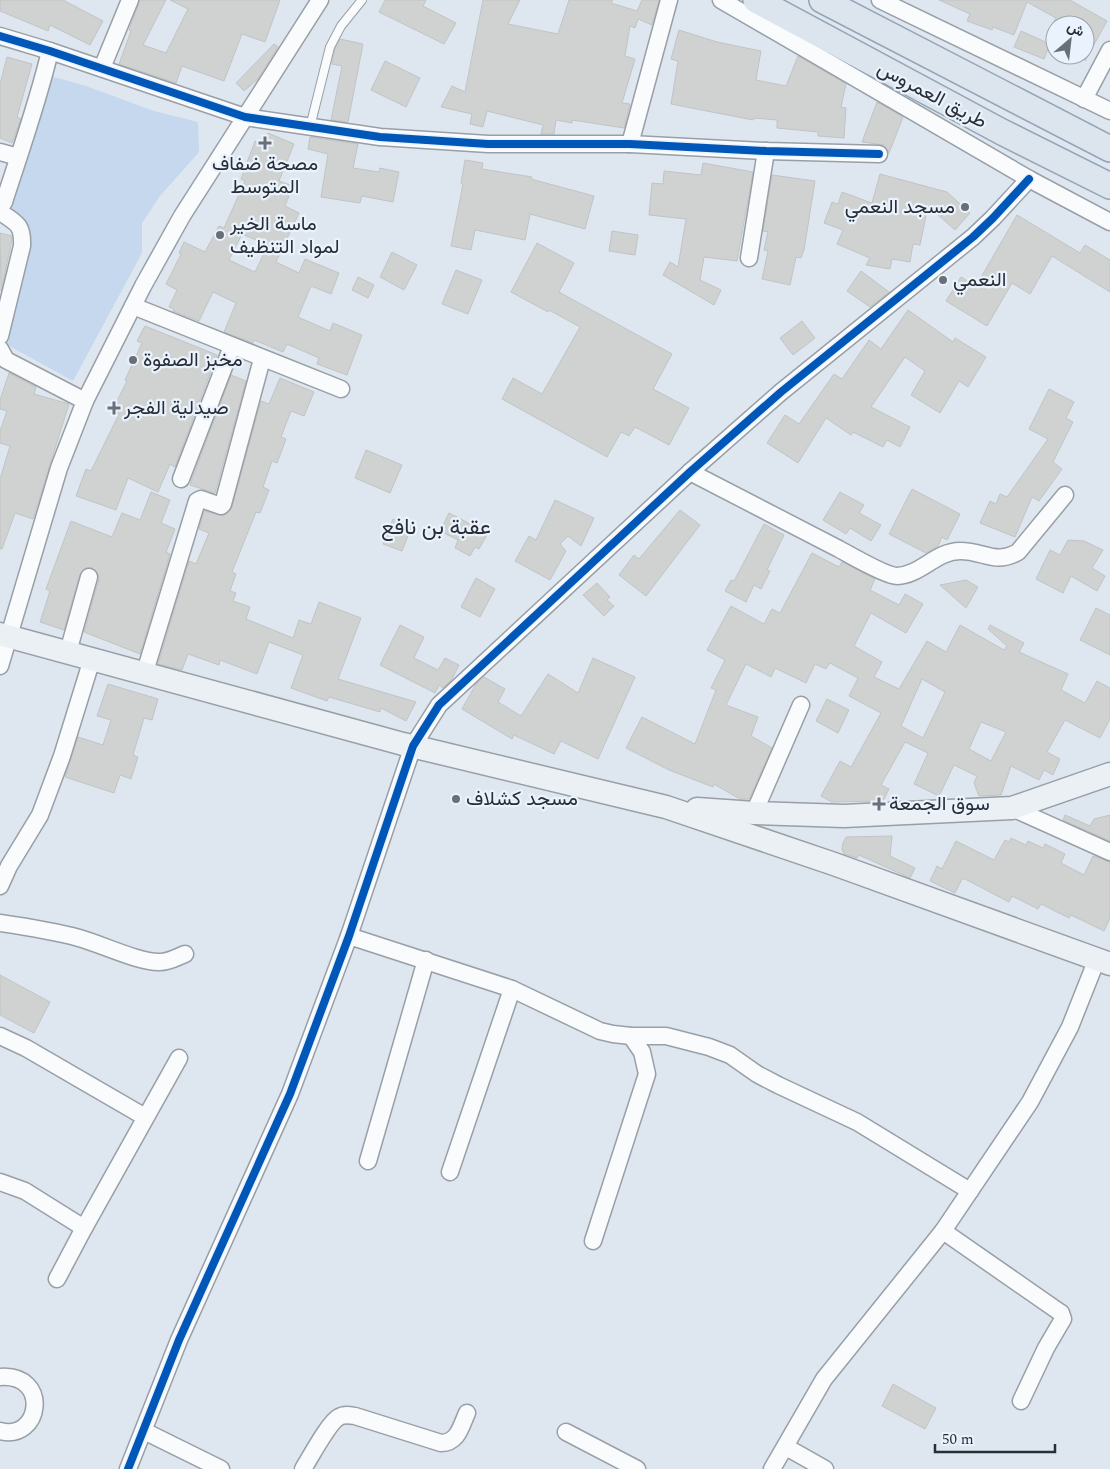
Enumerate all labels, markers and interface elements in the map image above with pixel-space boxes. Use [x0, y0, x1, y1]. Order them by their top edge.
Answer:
north arrow [1045, 15, 1095, 65]
text: ش [1064, 16, 1088, 42]
street label: طريق العمروس [872, 53, 992, 137]
marker: مصحة ضفاف المتوسط [258, 136, 272, 150]
place label: مصحة ضفاف المتوسط [212, 149, 318, 202]
place label: مسجد النعمي [845, 192, 955, 223]
marker: مسجد النعمي [959, 201, 971, 213]
place label: ماسة الخير لمواد التنظيف [229, 209, 339, 262]
marker: ماسة الخير لمواد التنظيف [214, 229, 226, 241]
place label: النعمي [953, 265, 1006, 296]
marker: النعمي [937, 274, 949, 286]
place label: مخبز الصفوة [143, 345, 243, 375]
marker: مخبز الصفوة [127, 354, 139, 366]
place label: صيدلية الفجر [123, 393, 229, 423]
marker: صيدلية الفجر [108, 402, 120, 414]
district label: عقبة بن نافع [381, 511, 491, 544]
place label: مسجد كشلاف [466, 784, 578, 814]
place label: سوق الجمعة [889, 789, 990, 819]
marker: مسجد كشلاف [450, 793, 462, 805]
marker: سوق الجمعة [873, 798, 885, 810]
scale bar [935, 1422, 1055, 1454]
text: 50 m [942, 1428, 974, 1451]

